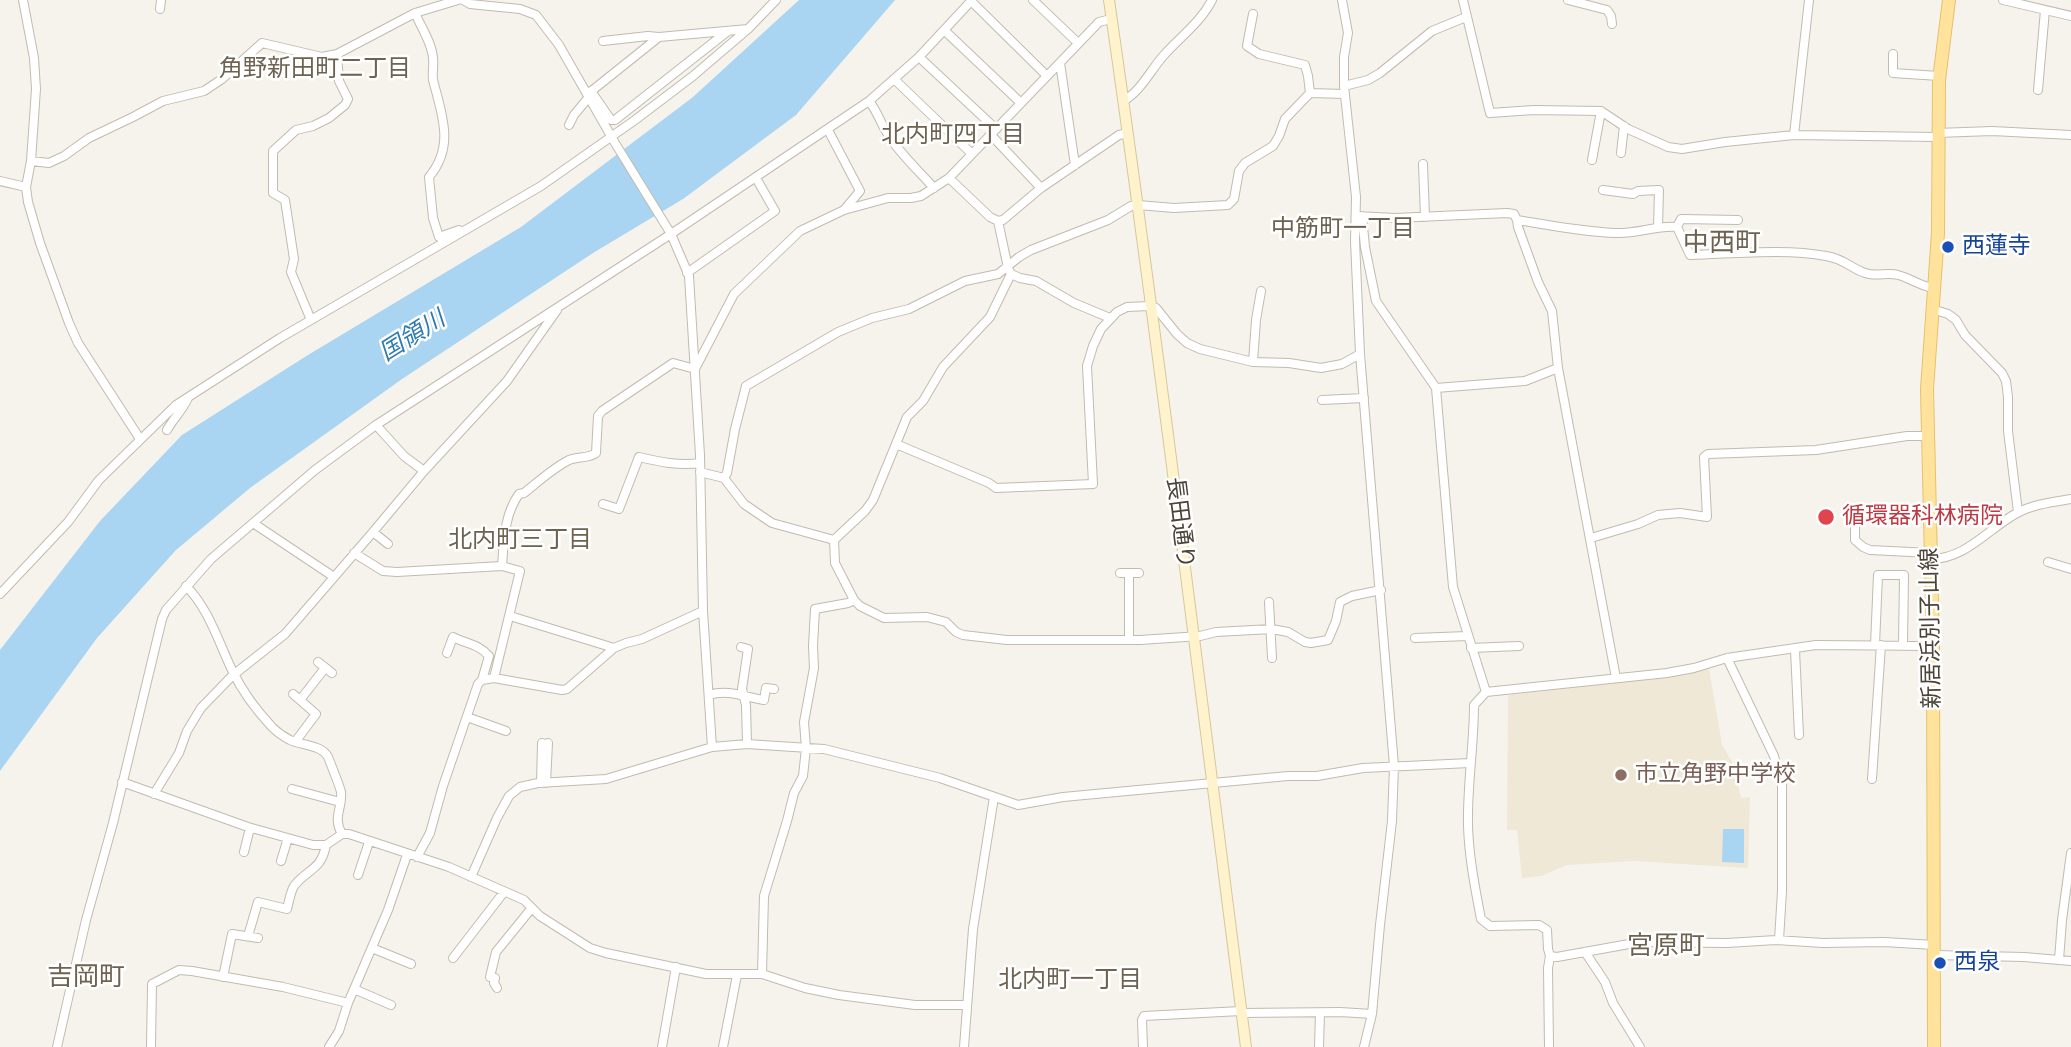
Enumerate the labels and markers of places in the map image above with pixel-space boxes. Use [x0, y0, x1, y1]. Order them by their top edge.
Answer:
place label: 西蓮寺 [1962, 233, 2031, 261]
marker: 西蓮寺 [1940, 239, 1956, 255]
place label: 循環器科林病院 [1842, 503, 2003, 531]
marker: 循環器科林病院 [1816, 507, 1836, 527]
place label: 市立角野中学校 [1635, 761, 1796, 789]
marker: 市立角野中学校 [1613, 767, 1629, 783]
place label: 西泉 [1954, 949, 2000, 977]
marker: 西泉 [1932, 955, 1948, 971]

